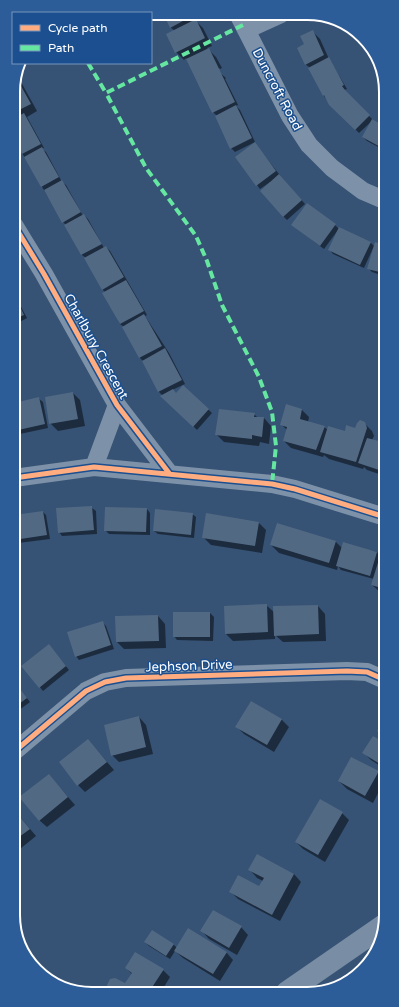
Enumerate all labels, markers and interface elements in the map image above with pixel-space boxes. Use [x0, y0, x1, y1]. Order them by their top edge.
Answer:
legend [12, 12, 152, 64]
text: Cycle path [48, 21, 107, 35]
text: Path [48, 41, 74, 55]
street label: Duncroft Road [249, 46, 306, 133]
street label: Charlbury Crescent [60, 291, 132, 402]
street label: Jephson Drive [145, 656, 233, 676]

